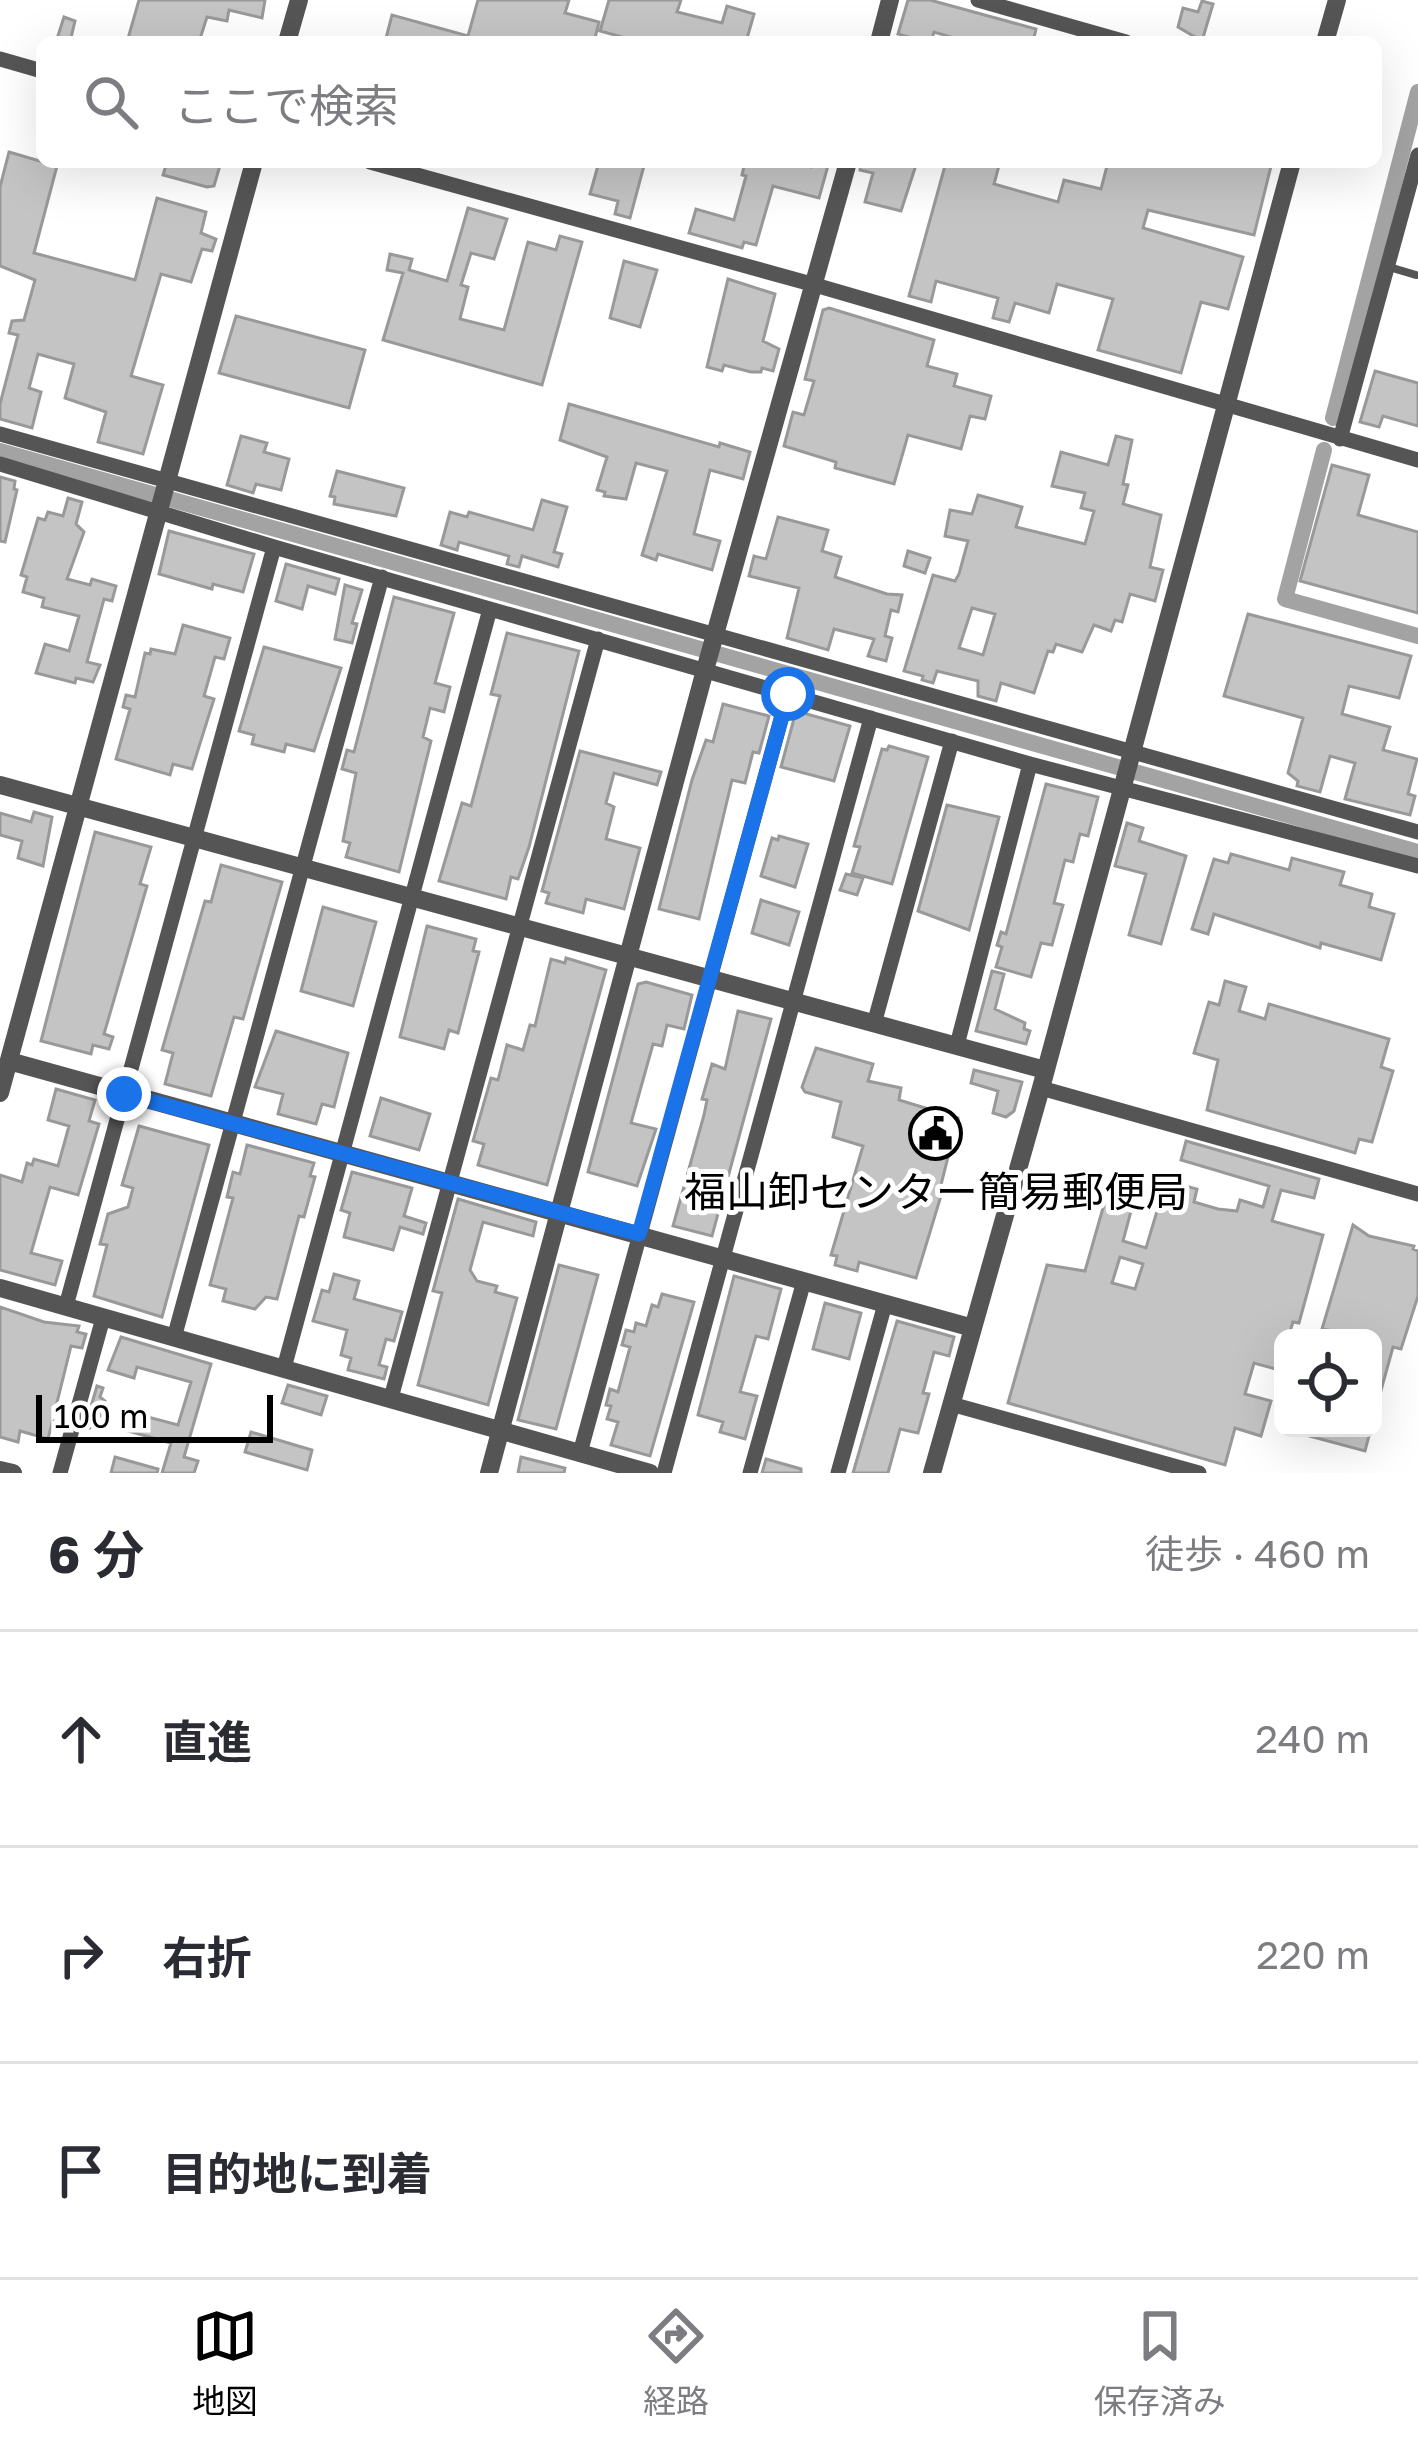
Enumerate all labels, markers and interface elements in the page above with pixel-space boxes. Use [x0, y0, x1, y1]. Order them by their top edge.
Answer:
search box [36, 36, 1382, 168]
icon: search [78, 69, 144, 135]
text: ここで検索 [174, 78, 399, 132]
route start [761, 667, 815, 721]
route end [97, 1067, 151, 1121]
public building icon: 福山卸センター簡易郵便局 [908, 1105, 964, 1161]
place label: 福山卸センター簡易郵便局 [684, 1166, 1188, 1216]
map controls [1274, 1329, 1382, 1437]
button: locate [1274, 1329, 1382, 1437]
scale bar [36, 1389, 273, 1442]
text: 100 m [54, 1396, 148, 1435]
text: 6 分 [48, 1523, 144, 1584]
text: 徒歩 · 460 m [1145, 1530, 1370, 1577]
icon: ahead [48, 1706, 114, 1772]
text: 直進 [162, 1714, 252, 1768]
text: 240 m [1255, 1715, 1370, 1762]
icon: right [48, 1922, 114, 1988]
text: 右折 [162, 1930, 252, 1984]
text: 220 m [1256, 1931, 1370, 1978]
icon: arrive [48, 2138, 114, 2204]
text: 目的地に到着 [162, 2146, 432, 2200]
tab: 地図 [192, 2303, 258, 2423]
tab: 経路 [643, 2303, 709, 2423]
tab: 保存済み [1094, 2303, 1226, 2423]

